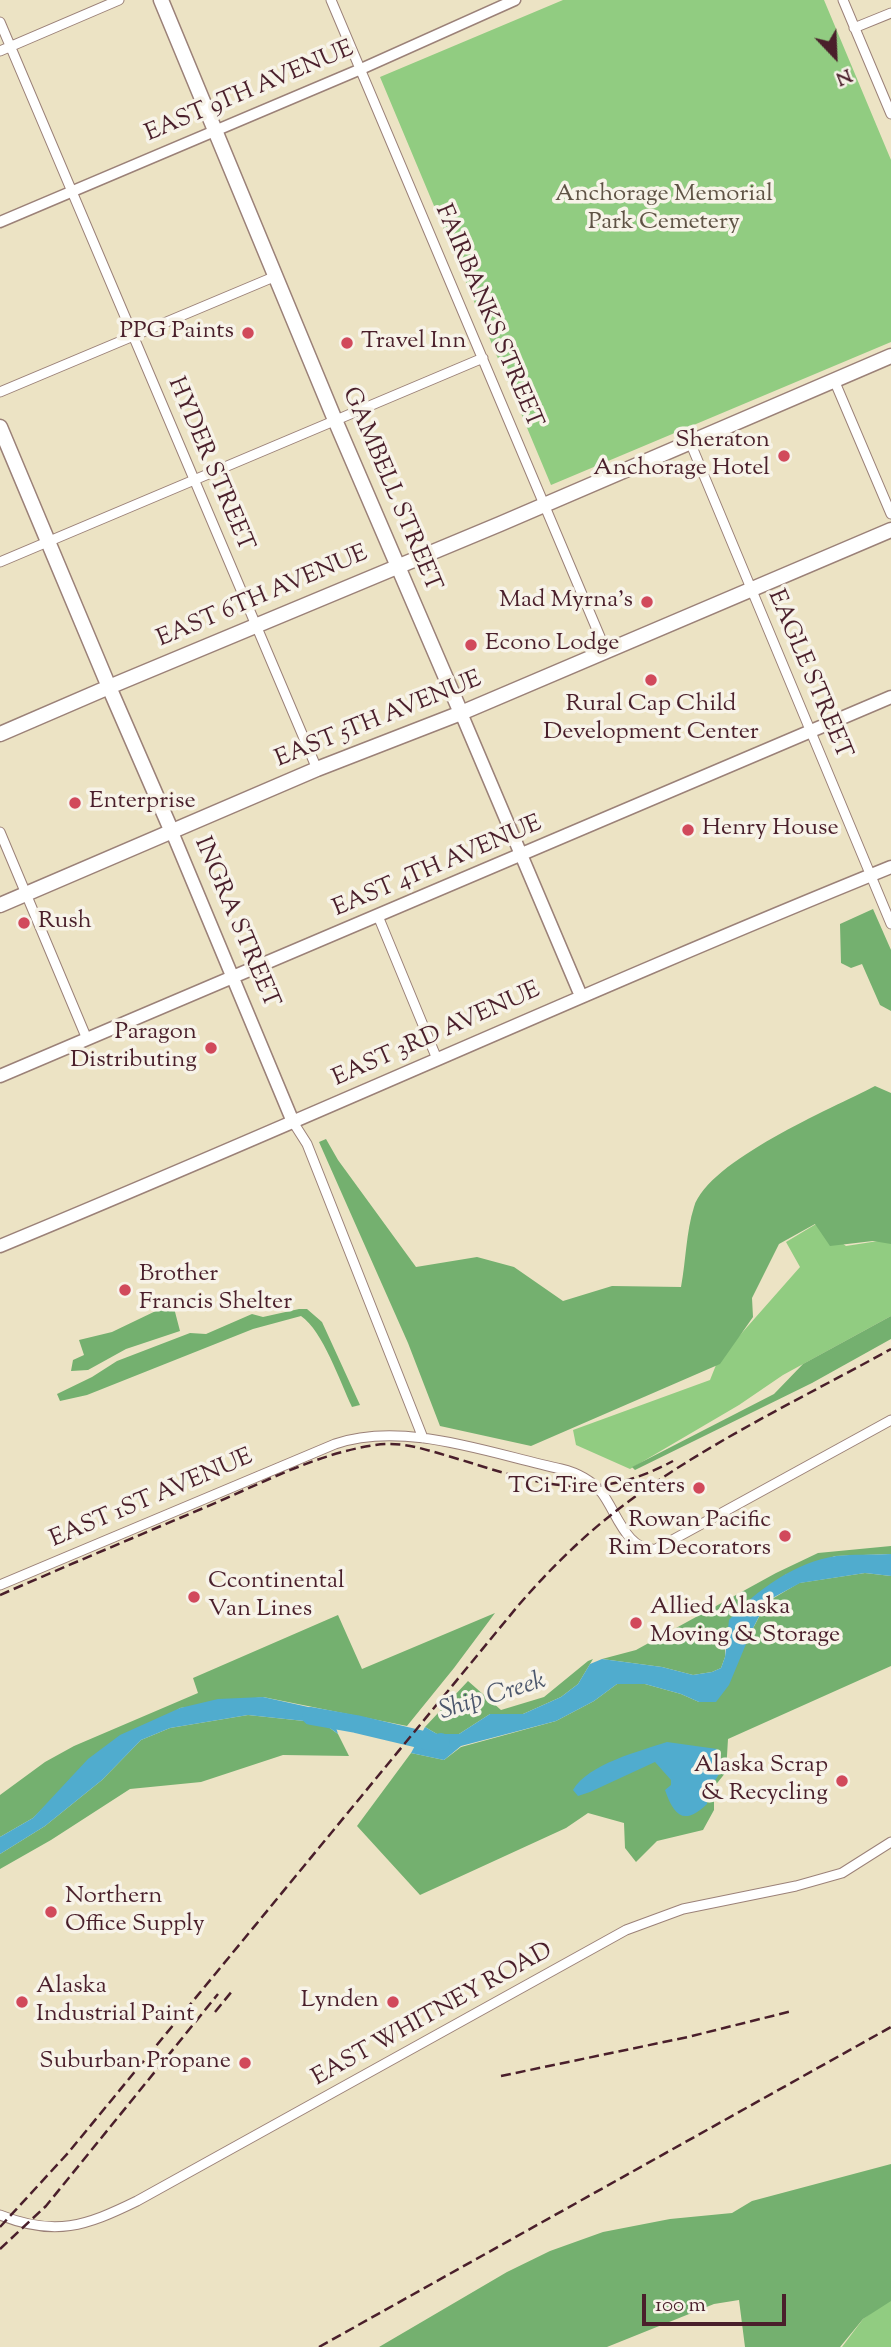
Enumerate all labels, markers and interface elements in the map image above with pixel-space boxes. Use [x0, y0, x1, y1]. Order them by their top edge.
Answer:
north arrow [800, 21, 870, 91]
street label: EAST 9TH AVENUE [141, 36, 359, 150]
text: N [831, 60, 856, 91]
park label: Anchorage Memorial Park Cemetery [555, 182, 773, 238]
street label: FAIRBANKS STREET [427, 201, 547, 433]
place label: PPG Paints [120, 319, 234, 347]
marker: PPG Paints [240, 325, 256, 341]
place label: Travel Inn [361, 329, 466, 357]
marker: Travel Inn [339, 335, 355, 351]
street label: HYDER STREET [159, 374, 259, 556]
street label: GAMBELL STREET [334, 384, 446, 596]
place label: Sheraton Anchorage Hotel [593, 428, 770, 484]
marker: Sheraton Anchorage Hotel [776, 448, 792, 464]
street label: EAST 6TH AVENUE [153, 541, 373, 655]
street label: EAGLE STREET [759, 586, 857, 764]
place label: Mad Myrna's [499, 588, 633, 616]
marker: Mad Myrna's [639, 594, 655, 610]
place label: Econo Lodge [485, 631, 619, 659]
marker: Econo Lodge [463, 637, 479, 653]
street label: EAST 5TH AVENUE [272, 666, 486, 776]
marker: Rural Cap Child Development Center [643, 672, 659, 688]
place label: Rural Cap Child Development Center [543, 692, 759, 748]
place label: Enterprise [89, 789, 196, 817]
marker: Enterprise [67, 795, 83, 811]
street label: EAST 4TH AVENUE [329, 811, 547, 925]
place label: Henry House [702, 816, 839, 844]
marker: Henry House [680, 822, 696, 838]
street label: INGRA STREET [186, 833, 284, 1013]
place label: Rush [38, 909, 92, 937]
marker: Rush [16, 915, 32, 931]
street label: EAST 3RD AVENUE [329, 977, 545, 1095]
place label: Paragon Distributing [70, 1020, 197, 1076]
marker: Paragon Distributing [203, 1040, 219, 1056]
place label: Brother Francis Shelter [139, 1262, 292, 1318]
marker: Brother Francis Shelter [117, 1282, 133, 1298]
street label: EAST 1ST AVENUE [46, 1444, 258, 1556]
place label: TCi Tire Centers [508, 1474, 685, 1502]
marker: TCi Tire Centers [691, 1480, 707, 1496]
place label: Rowan Pacific Rim Decorators [608, 1508, 771, 1564]
marker: Rowan Pacific Rim Decorators [777, 1528, 793, 1544]
place label: Ccontinental Van Lines [208, 1569, 345, 1625]
marker: Ccontinental Van Lines [186, 1589, 202, 1605]
place label: Allied Alaska Moving & Storage [650, 1595, 840, 1651]
marker: Allied Alaska Moving & Storage [628, 1615, 644, 1631]
water label: Ship Creek [436, 1667, 550, 1729]
place label: Alaska Scrap & Recycling [694, 1753, 828, 1809]
marker: Alaska Scrap & Recycling [834, 1773, 850, 1789]
place label: Northern Office Supply [65, 1884, 205, 1940]
marker: Northern Office Supply [43, 1904, 59, 1920]
street label: EAST WHITNEY ROAD [308, 1938, 558, 2094]
place label: Alaska Industrial Paint [36, 1974, 195, 2030]
place label: Lynden [301, 1988, 379, 2016]
marker: Alaska Industrial Paint [14, 1994, 30, 2010]
marker: Lynden [385, 1994, 401, 2010]
place label: Suburban Propane [39, 2049, 231, 2077]
marker: Suburban Propane [237, 2055, 253, 2071]
scale bar [646, 2280, 790, 2324]
text: 100 m [655, 2291, 706, 2321]

